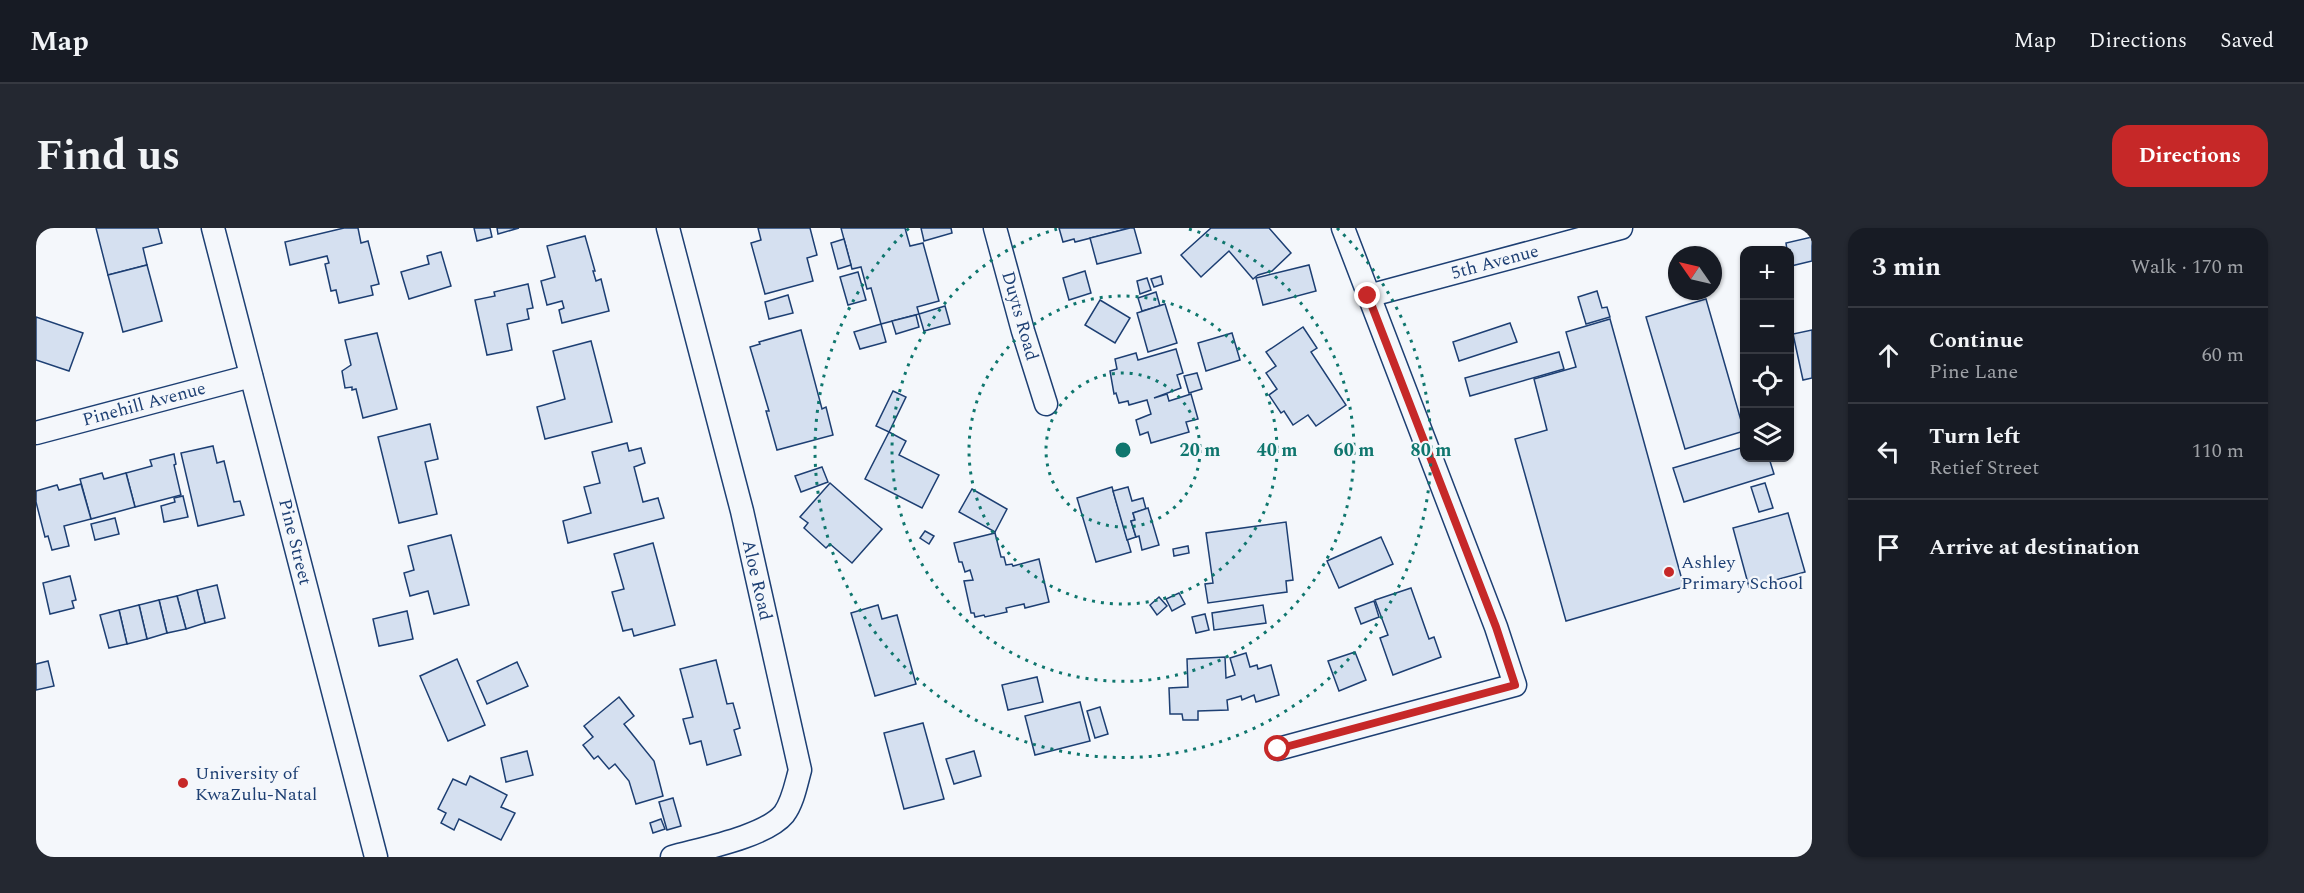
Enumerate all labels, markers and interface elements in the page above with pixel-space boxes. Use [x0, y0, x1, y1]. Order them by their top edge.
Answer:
text: Map [30, 20, 89, 63]
text: Map [2014, 25, 2056, 57]
text: Directions [2089, 25, 2187, 57]
text: Saved [2220, 25, 2274, 57]
text: Find us [36, 125, 180, 188]
button: Directions [2112, 125, 2268, 187]
street label: 5th Avenue [1448, 237, 1542, 287]
north arrow [1668, 246, 1722, 300]
map controls [1740, 246, 1794, 462]
button: + [1740, 246, 1794, 300]
text: 3 min [1872, 247, 1941, 287]
text: Walk · 170 m [2131, 252, 2244, 282]
street label: Duyts Road [994, 268, 1046, 364]
route end [1354, 282, 1380, 308]
button: − [1740, 300, 1794, 354]
text: Continue [1929, 324, 2024, 357]
icon: ahead [1872, 339, 1905, 372]
text: 60 m [2202, 340, 2244, 370]
button: locate [1740, 354, 1794, 408]
text: Pine Lane [1929, 357, 2018, 387]
street label: Pinehill Avenue [79, 375, 209, 433]
button: layers [1740, 408, 1794, 462]
text: Turn left [1929, 420, 2021, 453]
icon: left [1872, 435, 1905, 468]
text: 110 m [2192, 436, 2244, 466]
text: 20 m [1180, 437, 1220, 464]
text: 40 m [1257, 437, 1297, 464]
text: 60 m [1334, 437, 1374, 464]
text: 80 m [1411, 437, 1451, 464]
centre of rings [1113, 440, 1133, 460]
text: Retief Street [1929, 453, 2039, 483]
street label: Pine Street [271, 496, 319, 588]
icon: arrive [1872, 531, 1905, 564]
text: Arrive at destination [1929, 531, 2140, 564]
street label: Aloe Road [735, 537, 779, 623]
place label: Ashley Primary School [1681, 549, 1803, 597]
marker: Ashley Primary School [1662, 565, 1676, 579]
route start [1264, 735, 1290, 761]
place label: University of KwaZulu-Natal [195, 760, 317, 808]
marker: University of KwaZulu-Natal [176, 776, 190, 790]

